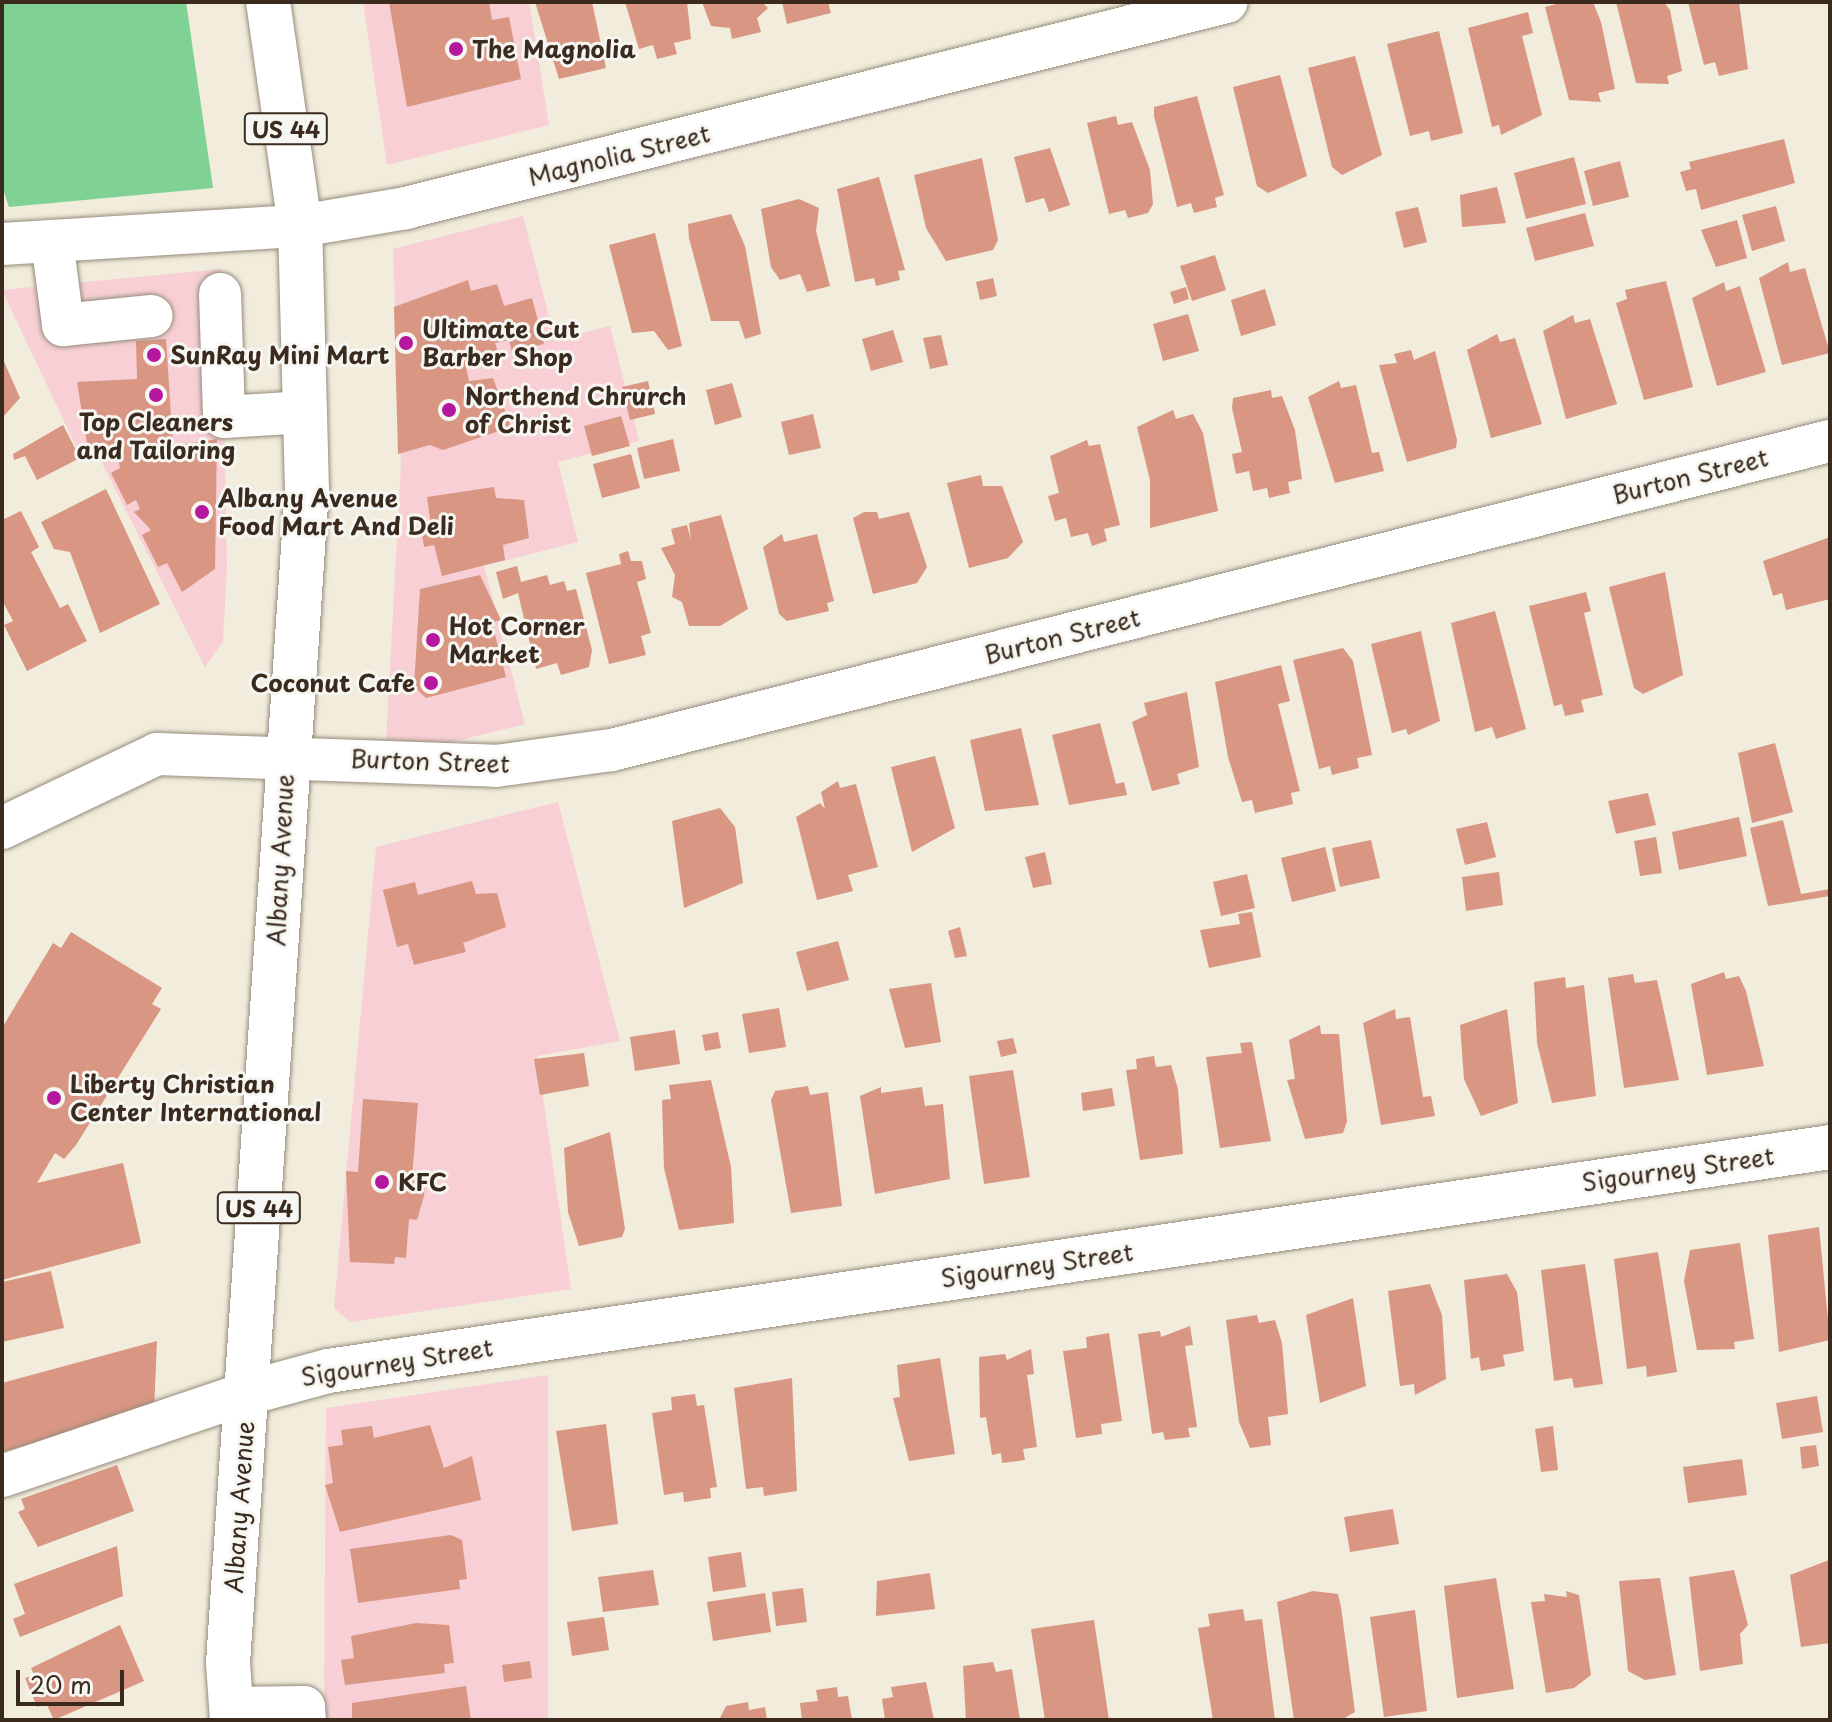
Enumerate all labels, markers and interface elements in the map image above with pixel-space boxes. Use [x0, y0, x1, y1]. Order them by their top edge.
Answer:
place label: The Magnolia [472, 35, 637, 63]
marker: The Magnolia [447, 40, 465, 58]
road number: US 44 [244, 111, 328, 147]
street label: Magnolia Street [525, 118, 713, 192]
place label: Ultimate Cut Barber Shop [422, 315, 580, 371]
marker: Ultimate Cut Barber Shop [397, 334, 415, 352]
place label: SunRay Mini Mart [170, 341, 391, 369]
marker: SunRay Mini Mart [145, 346, 163, 364]
place label: Northend Chrurch of Christ [465, 382, 687, 438]
marker: Top Cleaners and Tailoring [147, 386, 165, 404]
marker: Northend Chrurch of Christ [440, 401, 458, 419]
place label: Top Cleaners and Tailoring [76, 408, 236, 464]
street label: Burton Street [1610, 443, 1770, 509]
place label: Albany Avenue Food Mart And Deli [218, 484, 455, 540]
marker: Albany Avenue Food Mart And Deli [193, 503, 211, 521]
street label: Burton Street [982, 603, 1142, 669]
place label: Hot Corner Market [449, 612, 586, 668]
marker: Hot Corner Market [424, 631, 442, 649]
place label: Coconut Cafe [250, 669, 415, 697]
marker: Coconut Cafe [422, 674, 440, 692]
street label: Burton Street [350, 744, 510, 778]
street label: Albany Avenue [261, 774, 299, 946]
place label: Liberty Christian Center International [70, 1070, 322, 1126]
marker: Liberty Christian Center International [45, 1089, 63, 1107]
street label: Sigourney Street [1579, 1141, 1777, 1197]
place label: KFC [398, 1168, 447, 1196]
marker: KFC [373, 1173, 391, 1191]
road number: US 44 [217, 1190, 301, 1226]
street label: Sigourney Street [938, 1237, 1136, 1293]
street label: Sigourney Street [298, 1333, 496, 1391]
street label: Albany Avenue [219, 1421, 259, 1593]
scale bar [20, 1654, 128, 1704]
text: 20 m [30, 1666, 92, 1702]

